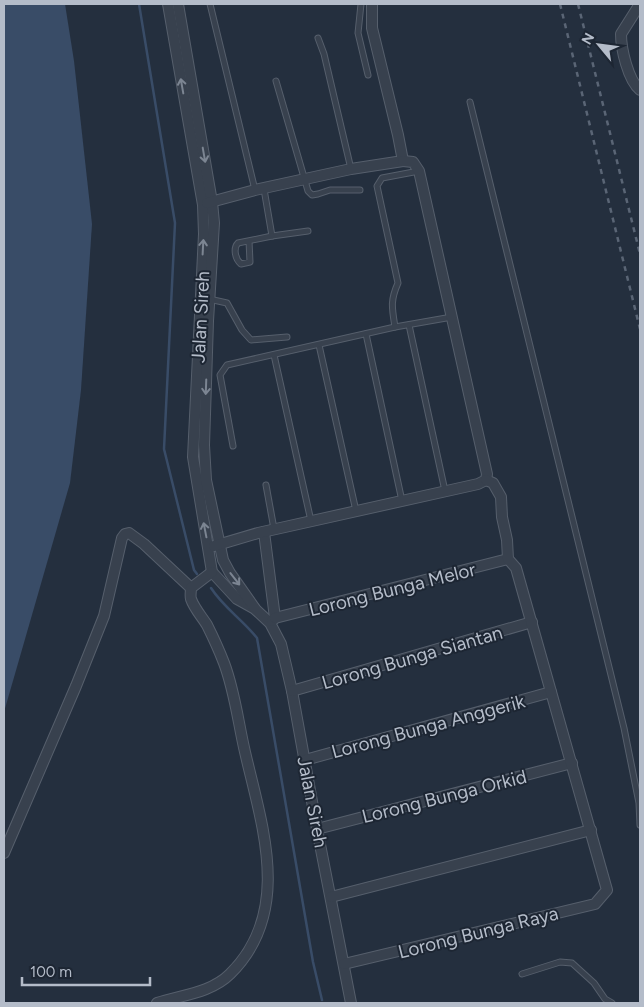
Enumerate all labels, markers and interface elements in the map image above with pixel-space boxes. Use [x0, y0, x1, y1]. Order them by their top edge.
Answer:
north arrow [574, 20, 624, 70]
text: N [578, 30, 598, 48]
one-way arrow [176, 78, 186, 94]
one-way arrow [199, 147, 209, 163]
one-way arrow [199, 239, 208, 255]
street label: Jalan Sireh [187, 270, 214, 364]
one-way arrow [201, 378, 211, 394]
one-way arrow [200, 523, 209, 539]
street label: Lorong Bunga Melor [306, 557, 479, 621]
one-way arrow [229, 572, 240, 585]
street label: Lorong Bunga Siantan [319, 621, 505, 694]
street label: Lorong Bunga Anggerik [329, 689, 528, 763]
street label: Jalan Sireh [292, 755, 333, 850]
street label: Lorong Bunga Orkid [359, 765, 529, 828]
street label: Lorong Bunga Raya [396, 901, 560, 963]
scale bar [22, 954, 150, 986]
text: 100 m [30, 963, 72, 981]

